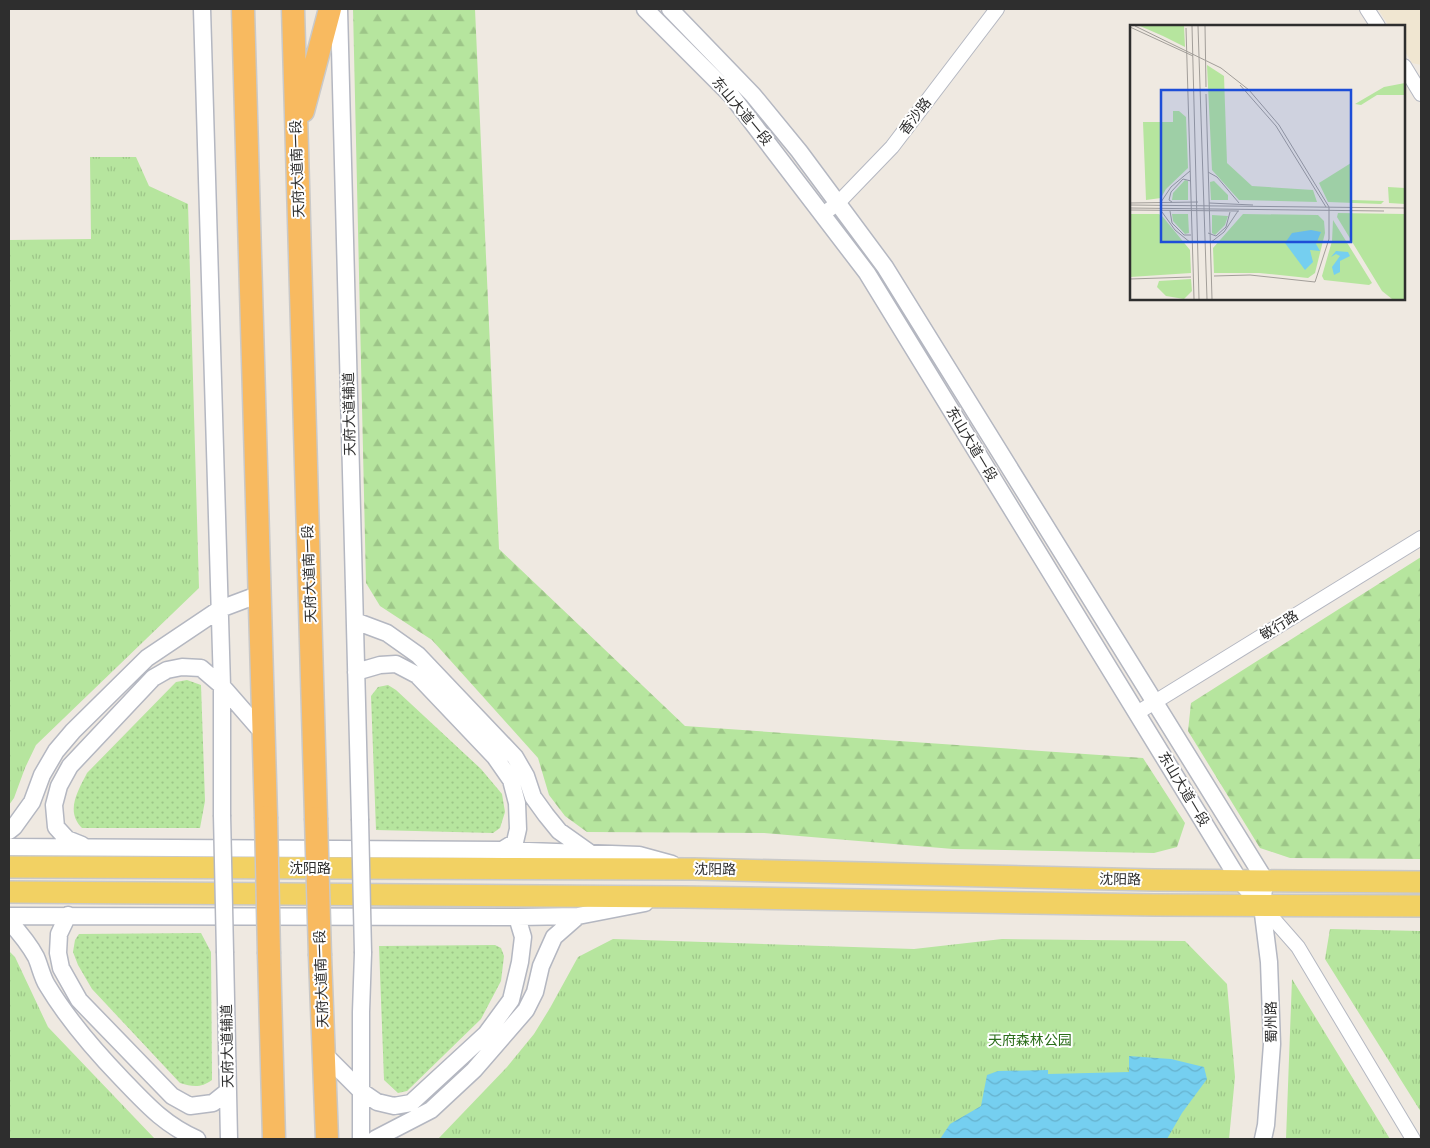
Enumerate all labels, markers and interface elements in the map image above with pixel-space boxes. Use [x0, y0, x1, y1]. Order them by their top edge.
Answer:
inset map [1130, 25, 1405, 300]
street label: 东山大道一段 [708, 74, 775, 149]
street label: 香沙路 [896, 94, 935, 138]
street label: 天府大道南一段 [287, 120, 308, 218]
street label: 天府大道辅道 [340, 372, 359, 456]
street label: 东山大道一段 [943, 404, 1000, 485]
street label: 天府大道南一段 [299, 525, 320, 623]
street label: 敏行路 [1257, 607, 1302, 644]
street label: 东山大道一段 [1155, 749, 1212, 830]
street label: 沈阳路 [289, 860, 331, 877]
street label: 沈阳路 [694, 861, 736, 878]
street label: 沈阳路 [1099, 871, 1141, 888]
street label: 天府大道南一段 [311, 930, 332, 1028]
street label: 蜀州路 [1263, 1001, 1280, 1043]
street label: 天府大道辅道 [218, 1004, 237, 1088]
park label: 天府森林公园 [988, 1032, 1072, 1049]

